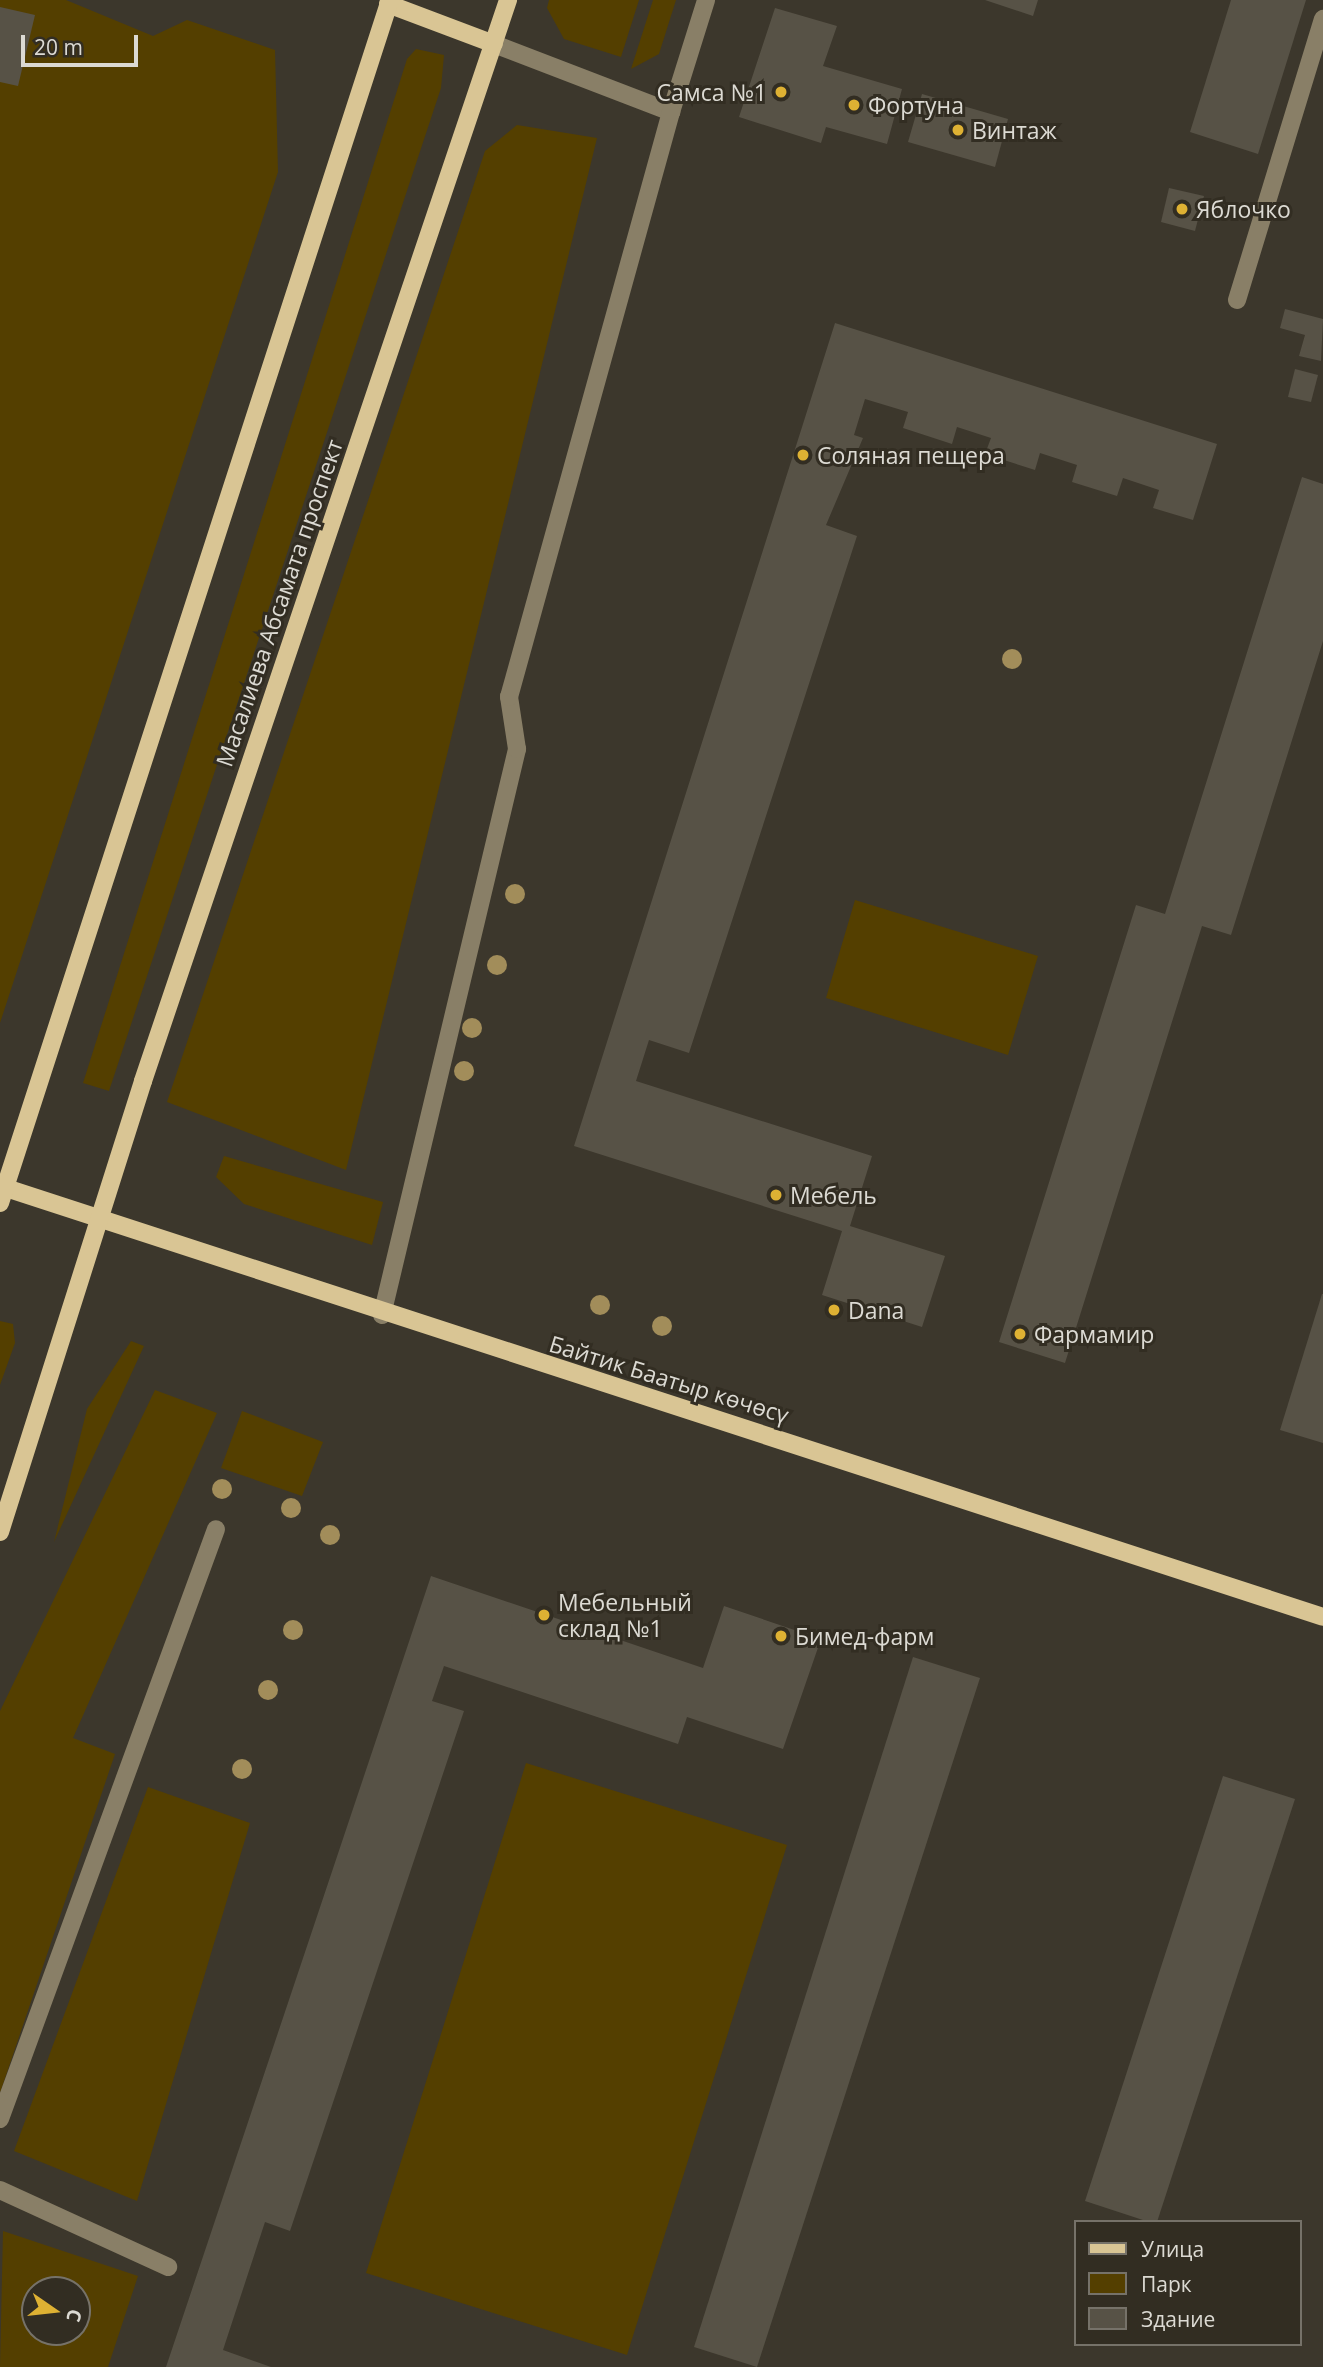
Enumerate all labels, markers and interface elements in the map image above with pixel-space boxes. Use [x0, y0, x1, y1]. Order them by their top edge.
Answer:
scale bar [24, 21, 142, 65]
text: 20 m [34, 33, 83, 61]
place label: Самса №1 [657, 78, 767, 106]
marker: Самса №1 [773, 84, 789, 100]
place label: Фортуна [868, 91, 964, 119]
marker: Фортуна [846, 97, 862, 113]
place label: Винтаж [972, 116, 1057, 144]
marker: Винтаж [950, 122, 966, 138]
place label: Яблочко [1196, 195, 1291, 223]
marker: Яблочко [1174, 201, 1190, 217]
street label: Масалиева Абсамата проспект [210, 436, 348, 770]
place label: Соляная пещера [817, 441, 1005, 469]
marker: Соляная пещера [795, 447, 811, 463]
place label: Мебель [790, 1181, 877, 1209]
marker: Мебель [768, 1187, 784, 1203]
place label: Dana [848, 1296, 904, 1324]
marker: Dana [826, 1302, 842, 1318]
place label: Фармамир [1034, 1320, 1154, 1348]
marker: Фармамир [1012, 1326, 1028, 1342]
street label: Байтик Баатыр көчөсү [546, 1329, 792, 1429]
place label: Мебельный склад №1 [558, 1588, 692, 1642]
marker: Мебельный склад №1 [536, 1607, 552, 1623]
place label: Бимед-фарм [795, 1622, 934, 1650]
marker: Бимед-фарм [773, 1628, 789, 1644]
legend [1074, 2220, 1302, 2346]
text: Улица [1141, 2235, 1204, 2263]
text: Парк [1141, 2270, 1192, 2298]
north arrow [21, 2276, 91, 2346]
text: Здание [1141, 2305, 1215, 2333]
text: С [60, 2307, 89, 2325]

